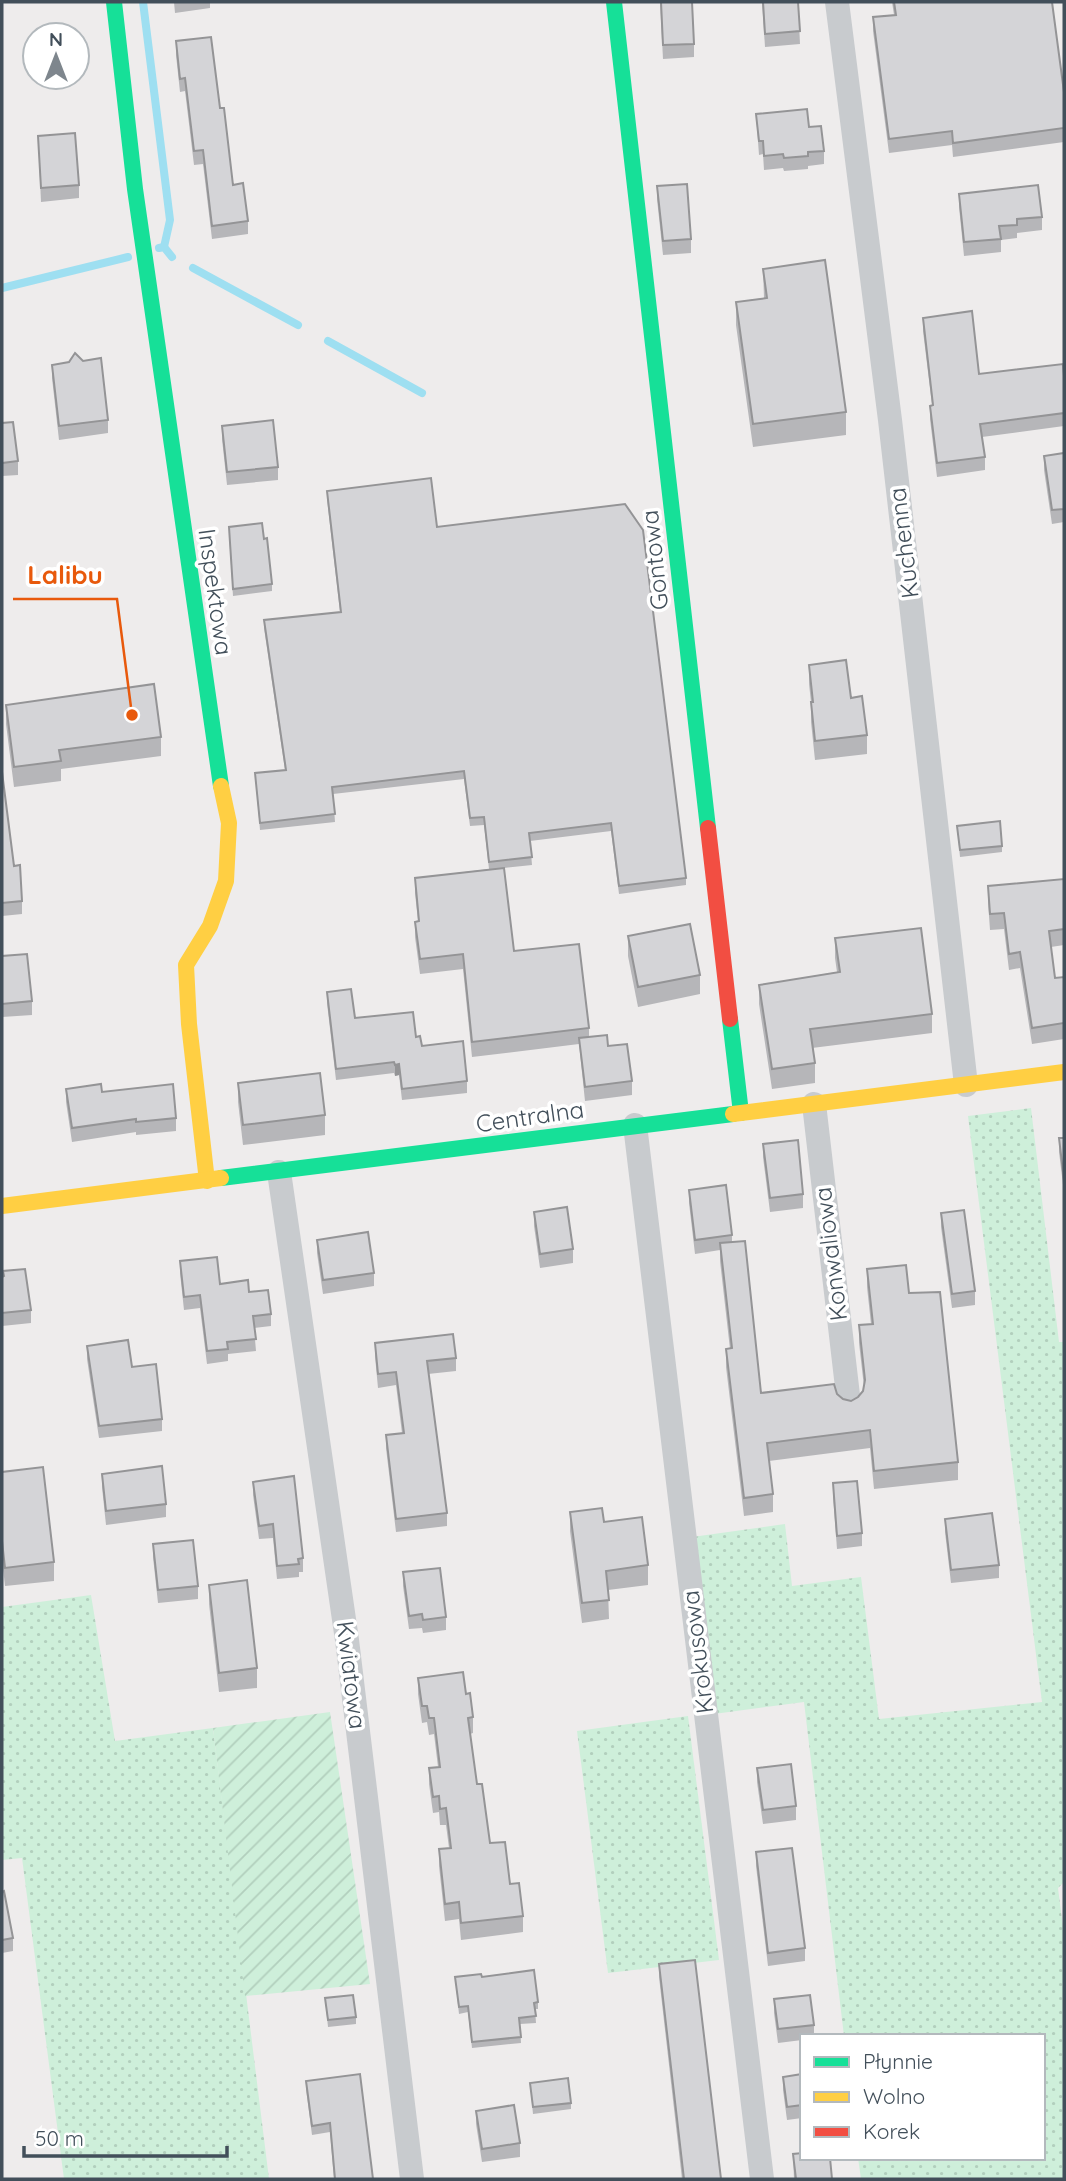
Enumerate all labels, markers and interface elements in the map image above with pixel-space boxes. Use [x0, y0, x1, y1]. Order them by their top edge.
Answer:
north arrow [21, 21, 91, 91]
text: N [49, 27, 63, 51]
street label: Kuchenna [881, 486, 925, 600]
street label: Gontowa [634, 509, 674, 612]
street label: Inspektowa [192, 527, 240, 657]
callout: Lalibu [13, 552, 117, 599]
text: Lalibu [27, 558, 103, 591]
street label: Centralna [474, 1094, 586, 1138]
street label: Konwaliowa [807, 1185, 853, 1323]
street label: Krokusowa [675, 1589, 719, 1716]
street label: Kwiatowa [330, 1619, 374, 1731]
legend [800, 2034, 1045, 2160]
text: Płynnie [863, 2048, 933, 2074]
text: Wolno [863, 2083, 925, 2109]
scale bar [24, 2114, 228, 2158]
text: Korek [863, 2118, 920, 2144]
text: 50 m [35, 2125, 84, 2151]

